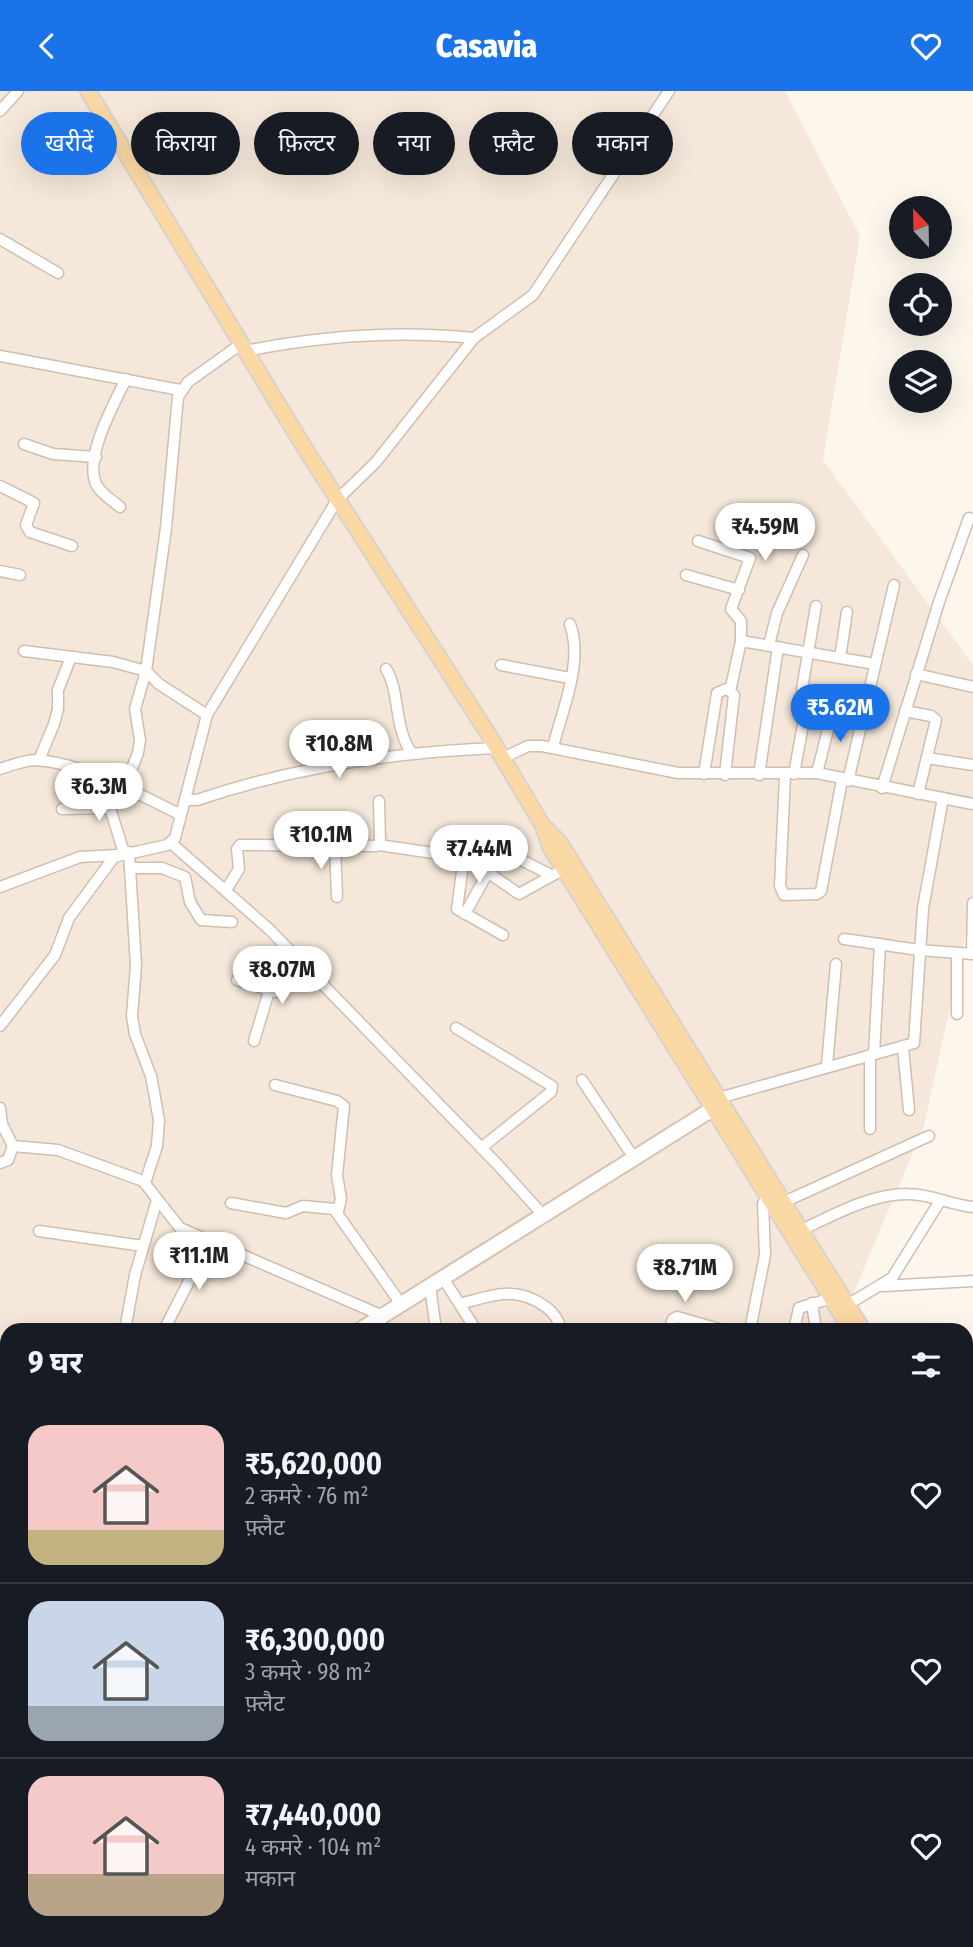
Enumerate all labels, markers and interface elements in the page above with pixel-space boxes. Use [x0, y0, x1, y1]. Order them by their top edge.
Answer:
icon: back [28, 27, 66, 65]
text: Casavia [436, 27, 537, 65]
icon: heart [907, 27, 945, 65]
chip: खरीदें [21, 112, 117, 175]
chip: किराया [131, 112, 240, 175]
chip: फ़िल्टर [254, 112, 359, 175]
chip: नया [373, 112, 455, 175]
chip: फ़्लैट [469, 112, 558, 175]
chip: मकान [572, 112, 673, 175]
north arrow [889, 196, 952, 259]
map controls [889, 196, 952, 413]
button: locate [889, 273, 952, 336]
button: layers [889, 350, 952, 413]
pin: ₹4.59M [708, 503, 822, 563]
text: ₹4.59M [731, 512, 799, 540]
pin: ₹5.62M [783, 685, 897, 744]
text: ₹5.62M [807, 693, 873, 721]
pin: ₹10.8M [282, 721, 396, 780]
text: ₹10.8M [305, 729, 373, 757]
pin: ₹6.3M [50, 763, 148, 823]
text: ₹6.3M [71, 772, 127, 800]
pin: ₹10.1M [264, 811, 378, 871]
text: ₹10.1M [290, 820, 352, 848]
pin: ₹7.44M [422, 825, 536, 885]
text: ₹7.44M [446, 834, 512, 862]
pin: ₹8.07M [225, 947, 339, 1006]
text: ₹8.07M [249, 955, 315, 983]
pin: ₹11.1M [142, 1233, 256, 1292]
text: ₹11.1M [169, 1241, 229, 1269]
pin: ₹8.71M [628, 1245, 742, 1304]
text: ₹8.71M [653, 1253, 717, 1281]
text: 9 घर [28, 1345, 82, 1381]
icon: filters [907, 1346, 945, 1384]
text: ₹5,620,000 [245, 1446, 382, 1482]
icon: home [84, 1453, 168, 1537]
icon: heart [907, 1476, 945, 1514]
text: 2 कमरे · 76 m² [245, 1482, 369, 1510]
text: फ़्लैट [245, 1513, 285, 1541]
text: ₹6,300,000 [245, 1622, 385, 1658]
icon: home [84, 1629, 168, 1713]
icon: heart [907, 1652, 945, 1690]
text: 3 कमरे · 98 m² [245, 1658, 371, 1686]
text: फ़्लैट [245, 1689, 285, 1717]
text: ₹7,440,000 [245, 1797, 381, 1833]
icon: home [84, 1804, 168, 1888]
icon: heart [907, 1827, 945, 1865]
text: 4 कमरे · 104 m² [245, 1833, 381, 1861]
text: मकान [245, 1864, 295, 1892]

